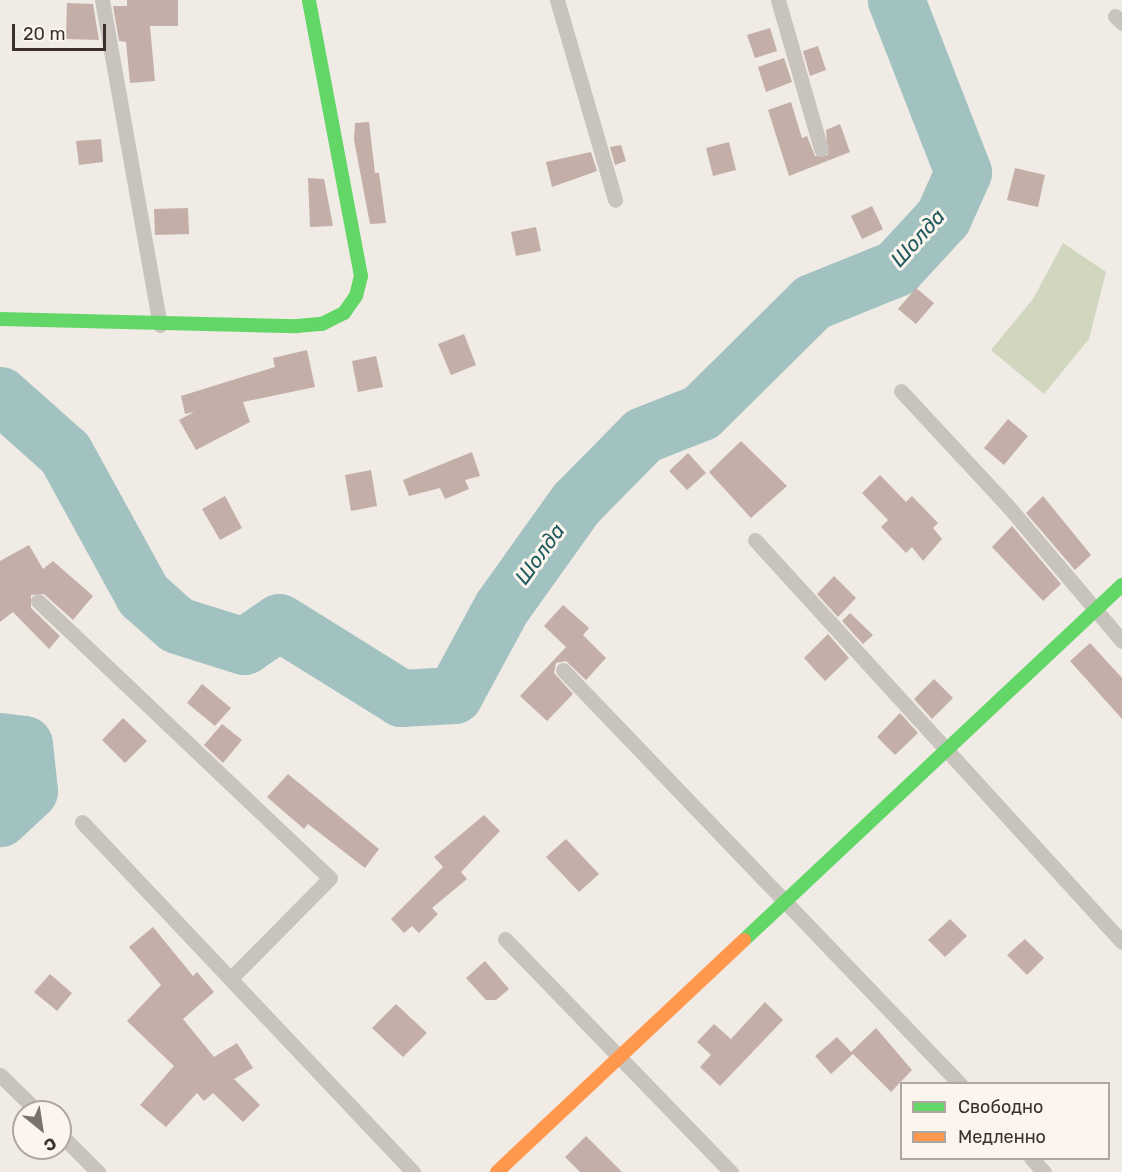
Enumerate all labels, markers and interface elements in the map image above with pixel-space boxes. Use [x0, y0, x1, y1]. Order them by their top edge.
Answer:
scale bar [15, 12, 110, 50]
text: 20 m [23, 23, 65, 45]
water label: Шолда [886, 204, 950, 272]
water label: Шолда [510, 519, 570, 589]
legend [900, 1082, 1110, 1160]
text: Свободно [958, 1096, 1043, 1118]
north arrow [12, 1100, 72, 1160]
text: Медленно [958, 1126, 1046, 1148]
text: С [41, 1133, 60, 1155]

